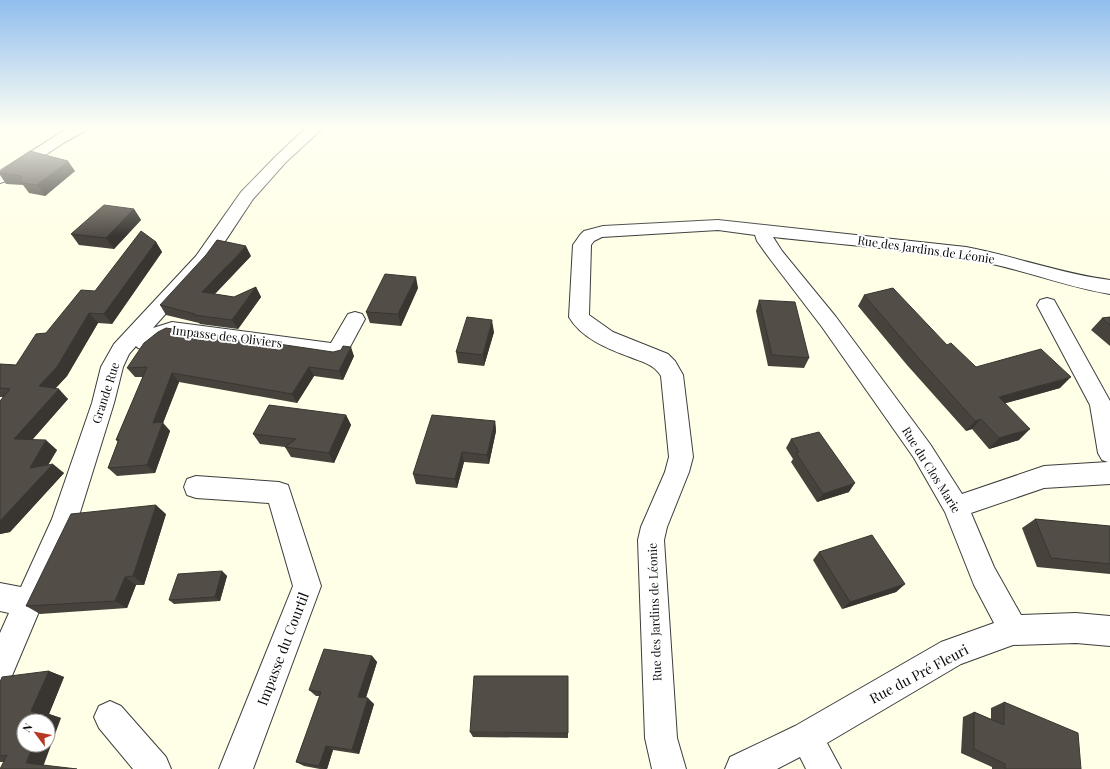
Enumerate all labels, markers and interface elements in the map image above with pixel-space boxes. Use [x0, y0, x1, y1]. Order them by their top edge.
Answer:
street label: Rue des Jardins de Léonie [856, 231, 996, 267]
street label: Impasse des Oliviers [171, 321, 283, 351]
street label: Grande Rue [88, 360, 123, 425]
street label: Rue du Clos Marie [899, 423, 965, 515]
street label: Rue des Jardins de Léonie [644, 543, 664, 681]
street label: Impasse du Courtil [252, 589, 313, 708]
street label: Rue du Pré Fleuri [866, 639, 972, 708]
north arrow [16, 713, 56, 753]
text: N [19, 720, 36, 735]

